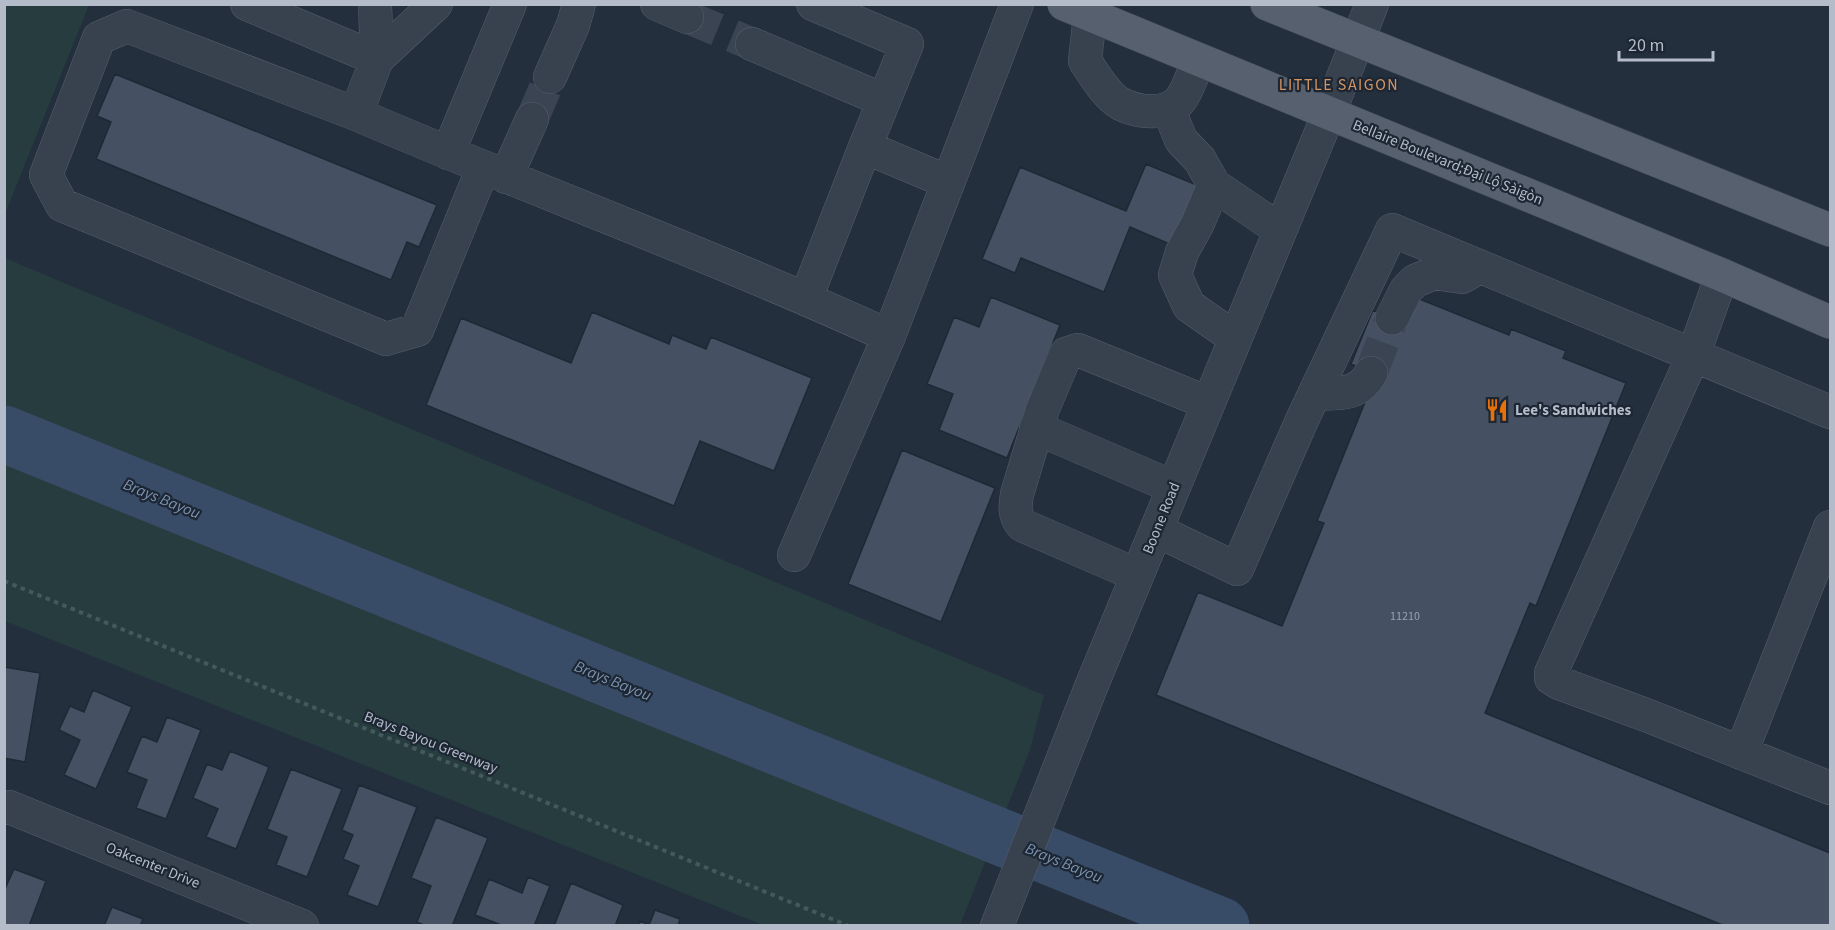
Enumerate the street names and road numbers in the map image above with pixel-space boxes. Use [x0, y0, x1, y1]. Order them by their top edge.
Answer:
street label: Bellaire Boulevard;Đại Lộ Sàigòn [1350, 115, 1546, 210]
street label: Boone Road [1138, 479, 1185, 557]
street label: Brays Bayou Greenway [361, 706, 501, 779]
street label: Oakcenter Drive [103, 837, 203, 894]

